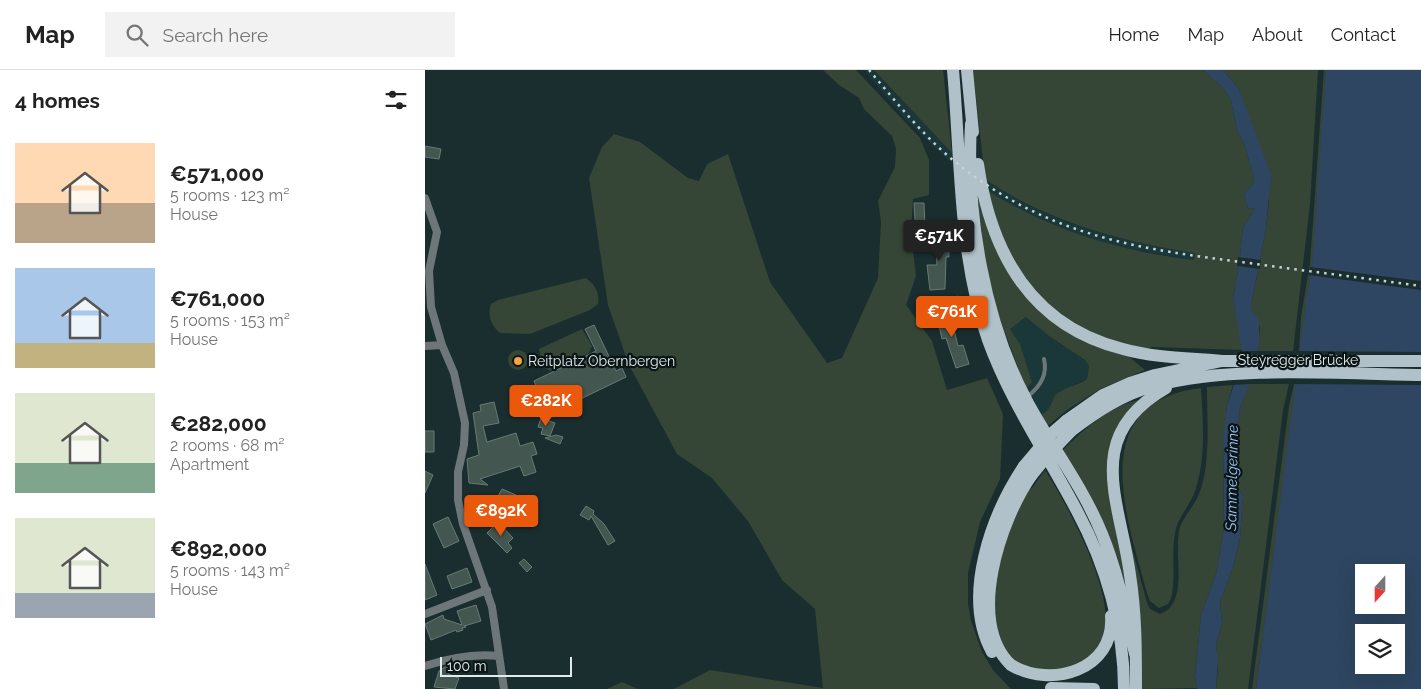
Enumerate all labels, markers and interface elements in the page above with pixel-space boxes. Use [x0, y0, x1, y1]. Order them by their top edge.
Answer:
search box [105, 12, 455, 57]
text: Map [25, 20, 75, 49]
icon: search [123, 21, 151, 49]
text: Search here [163, 24, 268, 46]
text: Home [1108, 24, 1159, 45]
text: Map [1187, 24, 1224, 45]
text: About [1252, 24, 1303, 45]
text: Contact [1331, 24, 1396, 45]
icon: filters [382, 86, 410, 114]
text: 4 homes [15, 88, 100, 113]
text: €571,000 [170, 161, 264, 186]
icon: home [55, 163, 115, 223]
text: 5 rooms · 123 m² [170, 186, 290, 205]
text: House [170, 205, 218, 224]
pin: €571K [904, 220, 974, 262]
text: €571K [914, 226, 964, 245]
text: €761,000 [170, 286, 265, 311]
icon: home [55, 288, 115, 348]
pin: €761K [917, 296, 987, 338]
text: €761K [927, 302, 977, 321]
text: 5 rooms · 153 m² [170, 311, 290, 330]
text: House [170, 330, 218, 349]
street label: Steyregger Brücke [1238, 352, 1358, 368]
place label: Reitplatz Obernbergen [528, 353, 675, 369]
marker: Reitplatz Obernbergen [512, 355, 524, 367]
pin: €282K [511, 384, 581, 427]
text: €282K [520, 391, 572, 410]
text: €282,000 [170, 411, 267, 436]
icon: home [55, 413, 115, 473]
water label: Sammelgerinne [1222, 425, 1242, 532]
text: 2 rooms · 68 m² [170, 436, 285, 455]
text: Apartment [170, 455, 249, 474]
pin: €892K [466, 494, 536, 537]
text: €892K [475, 501, 527, 520]
text: €892,000 [170, 536, 267, 561]
icon: home [55, 538, 115, 598]
text: 5 rooms · 143 m² [170, 561, 290, 580]
north arrow [1355, 564, 1405, 614]
map controls [1355, 564, 1405, 674]
text: House [170, 580, 218, 599]
button: layers [1355, 624, 1405, 674]
scale bar [440, 654, 573, 677]
text: 100 m [447, 658, 487, 674]

